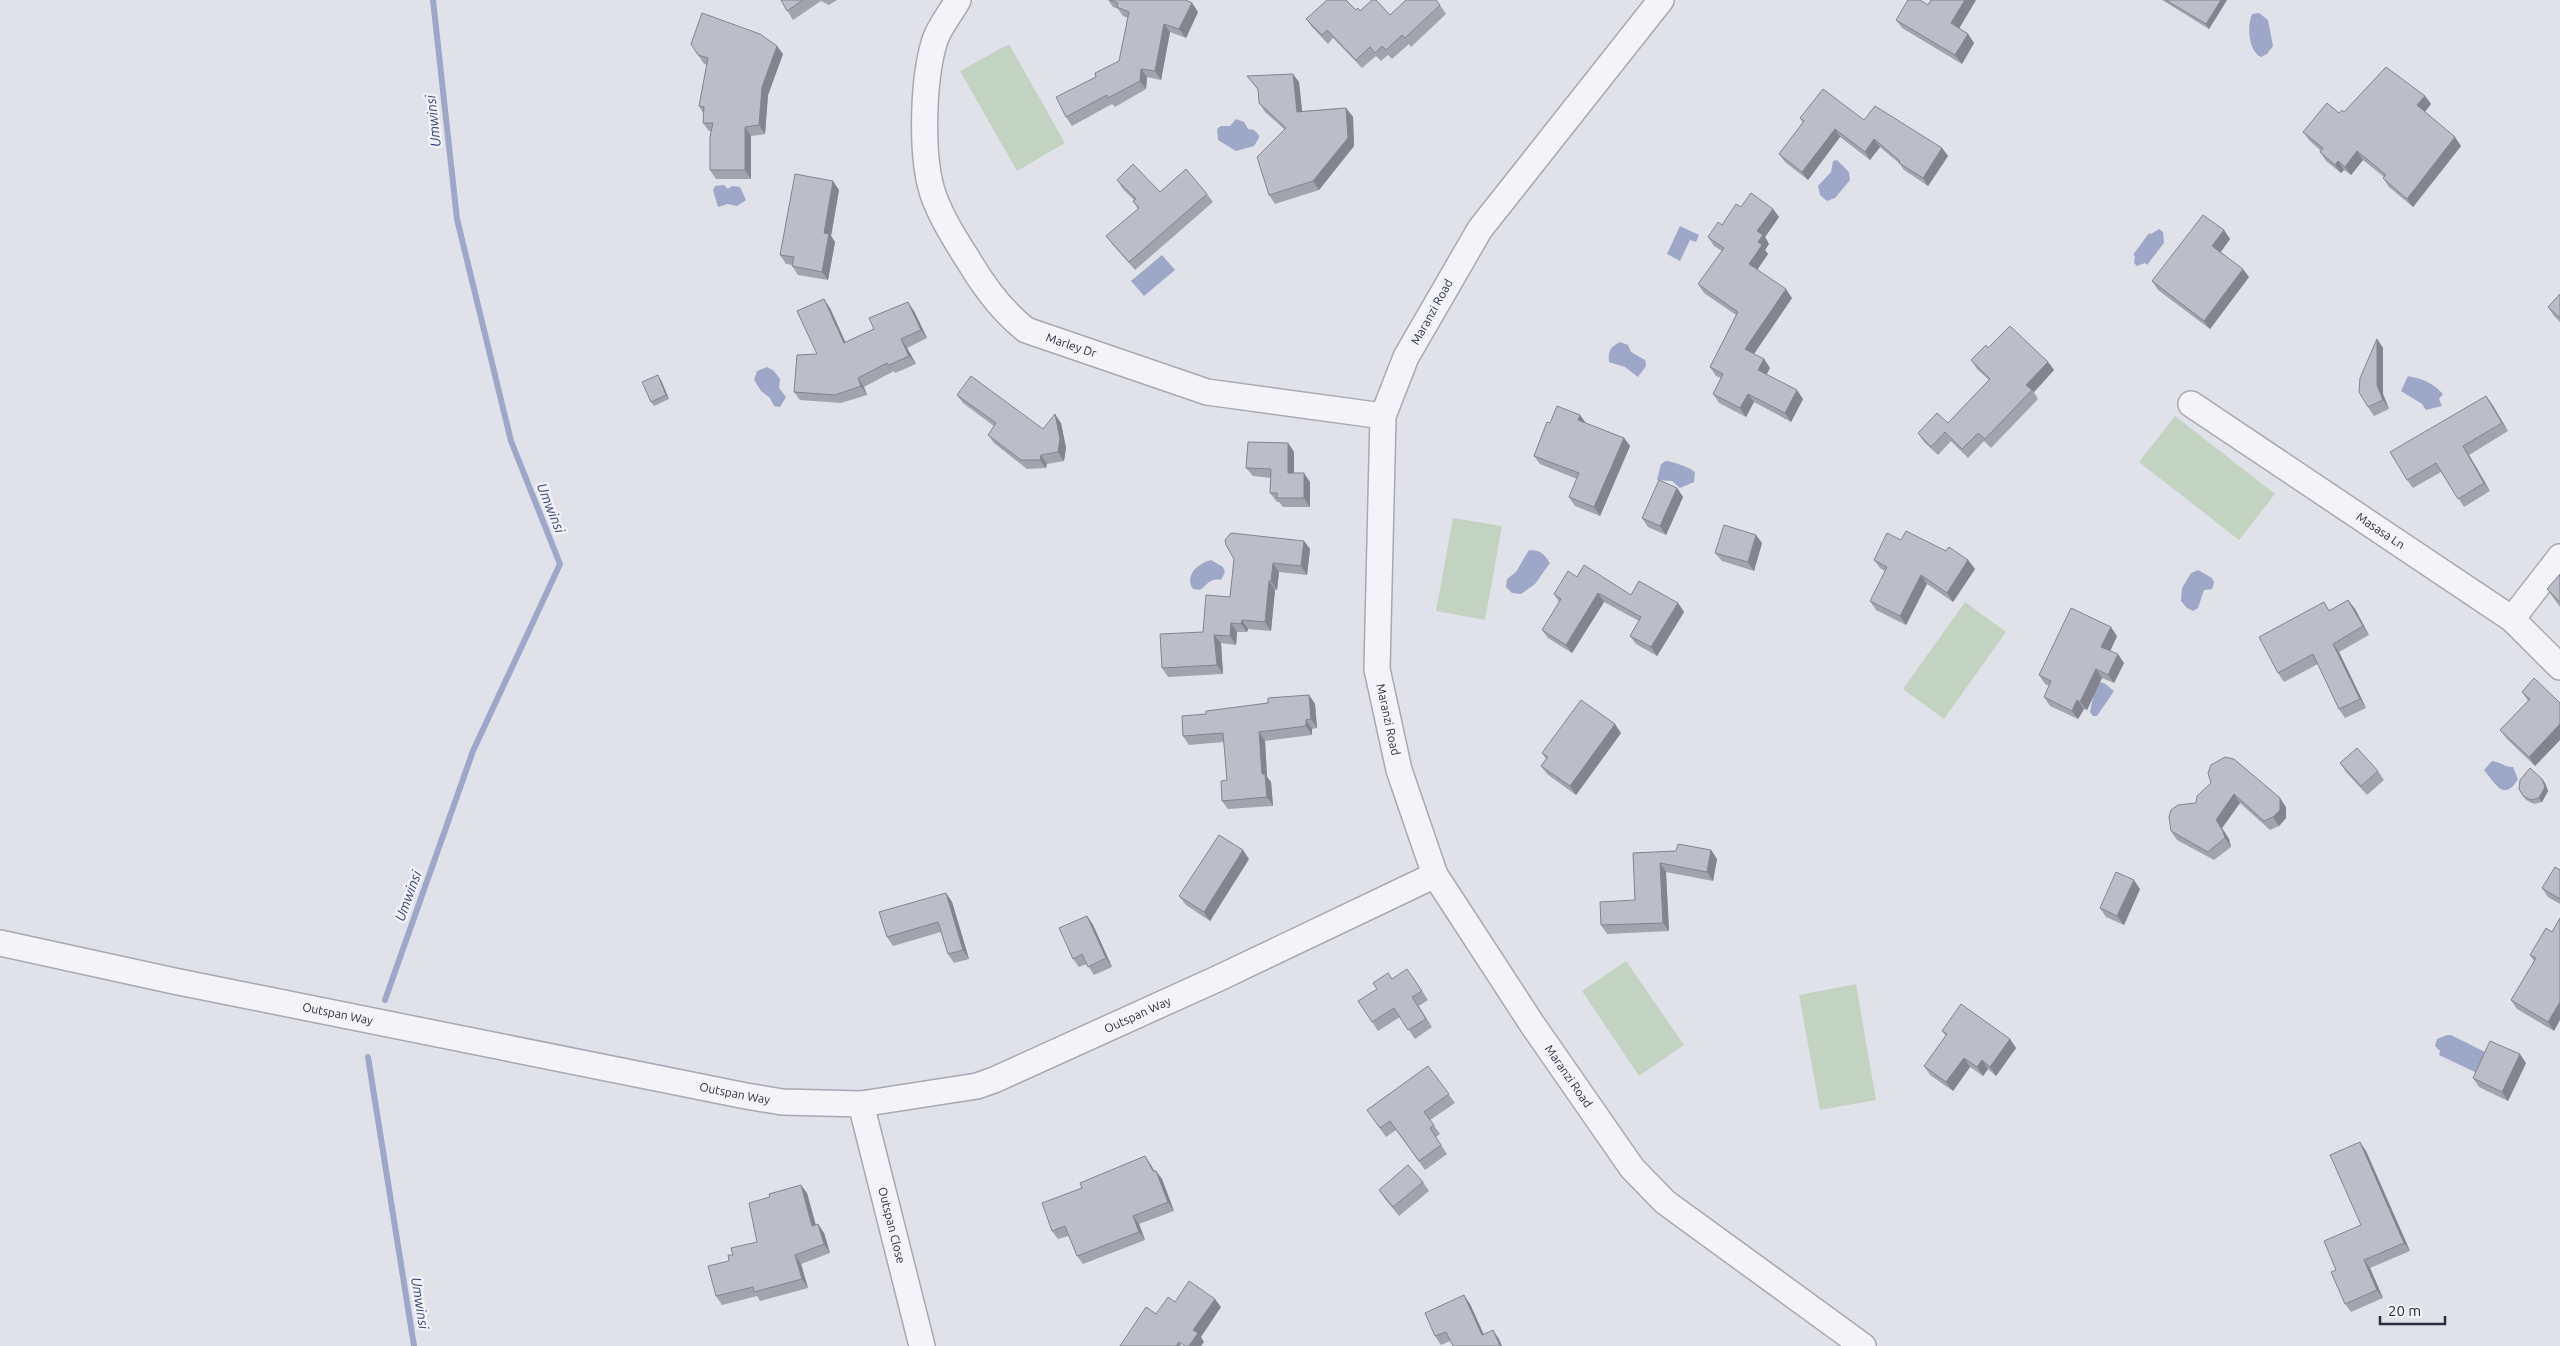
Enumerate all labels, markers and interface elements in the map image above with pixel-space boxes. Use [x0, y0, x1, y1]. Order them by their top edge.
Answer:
water label: Umwinsi [422, 94, 444, 148]
street label: Maranzi Road [1408, 277, 1455, 347]
street label: Marley Dr [1044, 330, 1099, 360]
water label: Umwinsi [534, 481, 568, 536]
street label: Masasa Ln [2354, 510, 2407, 551]
street label: Maranzi Road [1374, 682, 1403, 757]
water label: Umwinsi [392, 868, 425, 923]
street label: Outspan Way [1102, 994, 1173, 1035]
street label: Outspan Way [301, 1000, 374, 1027]
street label: Maranzi Road [1543, 1042, 1595, 1110]
street label: Outspan Way [698, 1080, 771, 1106]
street label: Outspan Close [876, 1186, 908, 1265]
water label: Umwinsi [408, 1276, 432, 1331]
scale bar [2380, 1294, 2445, 1326]
text: 20 m [2388, 1302, 2421, 1319]

